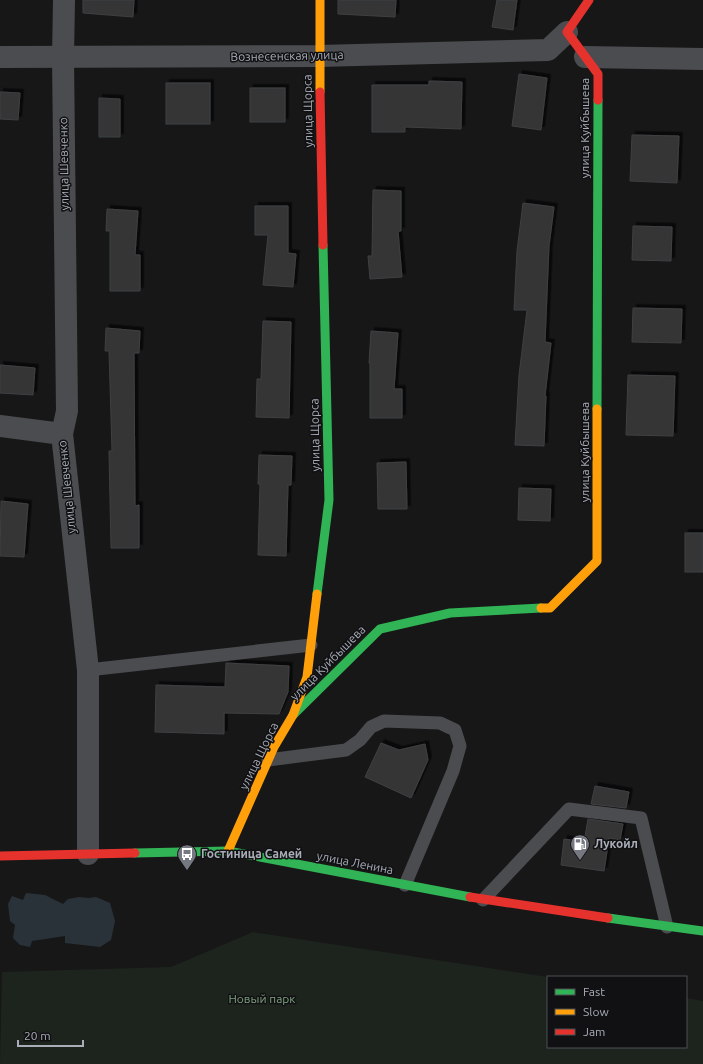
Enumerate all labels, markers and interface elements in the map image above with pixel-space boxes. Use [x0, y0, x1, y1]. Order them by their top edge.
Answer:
street label: Вознесенская улица [230, 48, 344, 63]
street label: улица Щорса [300, 74, 315, 148]
street label: улица Куйбышева [578, 78, 591, 178]
street label: улица Шевченко [56, 117, 71, 211]
street label: улица Щорса [307, 398, 322, 472]
street label: улица Куйбышева [578, 402, 591, 502]
street label: улица Шевченко [55, 440, 78, 534]
street label: улица Куйбышева [288, 623, 368, 703]
street label: улица Щорса [237, 720, 280, 792]
fuel station icon: Лукойл [569, 833, 591, 861]
place label: Лукойл [594, 837, 638, 850]
bus stop icon: Гостиница Самей [176, 843, 198, 871]
place label: Гостиница Самей [201, 847, 302, 860]
street label: улица Ленина [316, 849, 395, 876]
legend [547, 976, 687, 1048]
text: Fast [583, 985, 605, 998]
park label: Новый парк [228, 992, 296, 1005]
text: Slow [583, 1005, 609, 1018]
scale bar [18, 1022, 83, 1048]
text: Jam [583, 1025, 605, 1038]
text: 20 m [24, 1029, 51, 1042]

